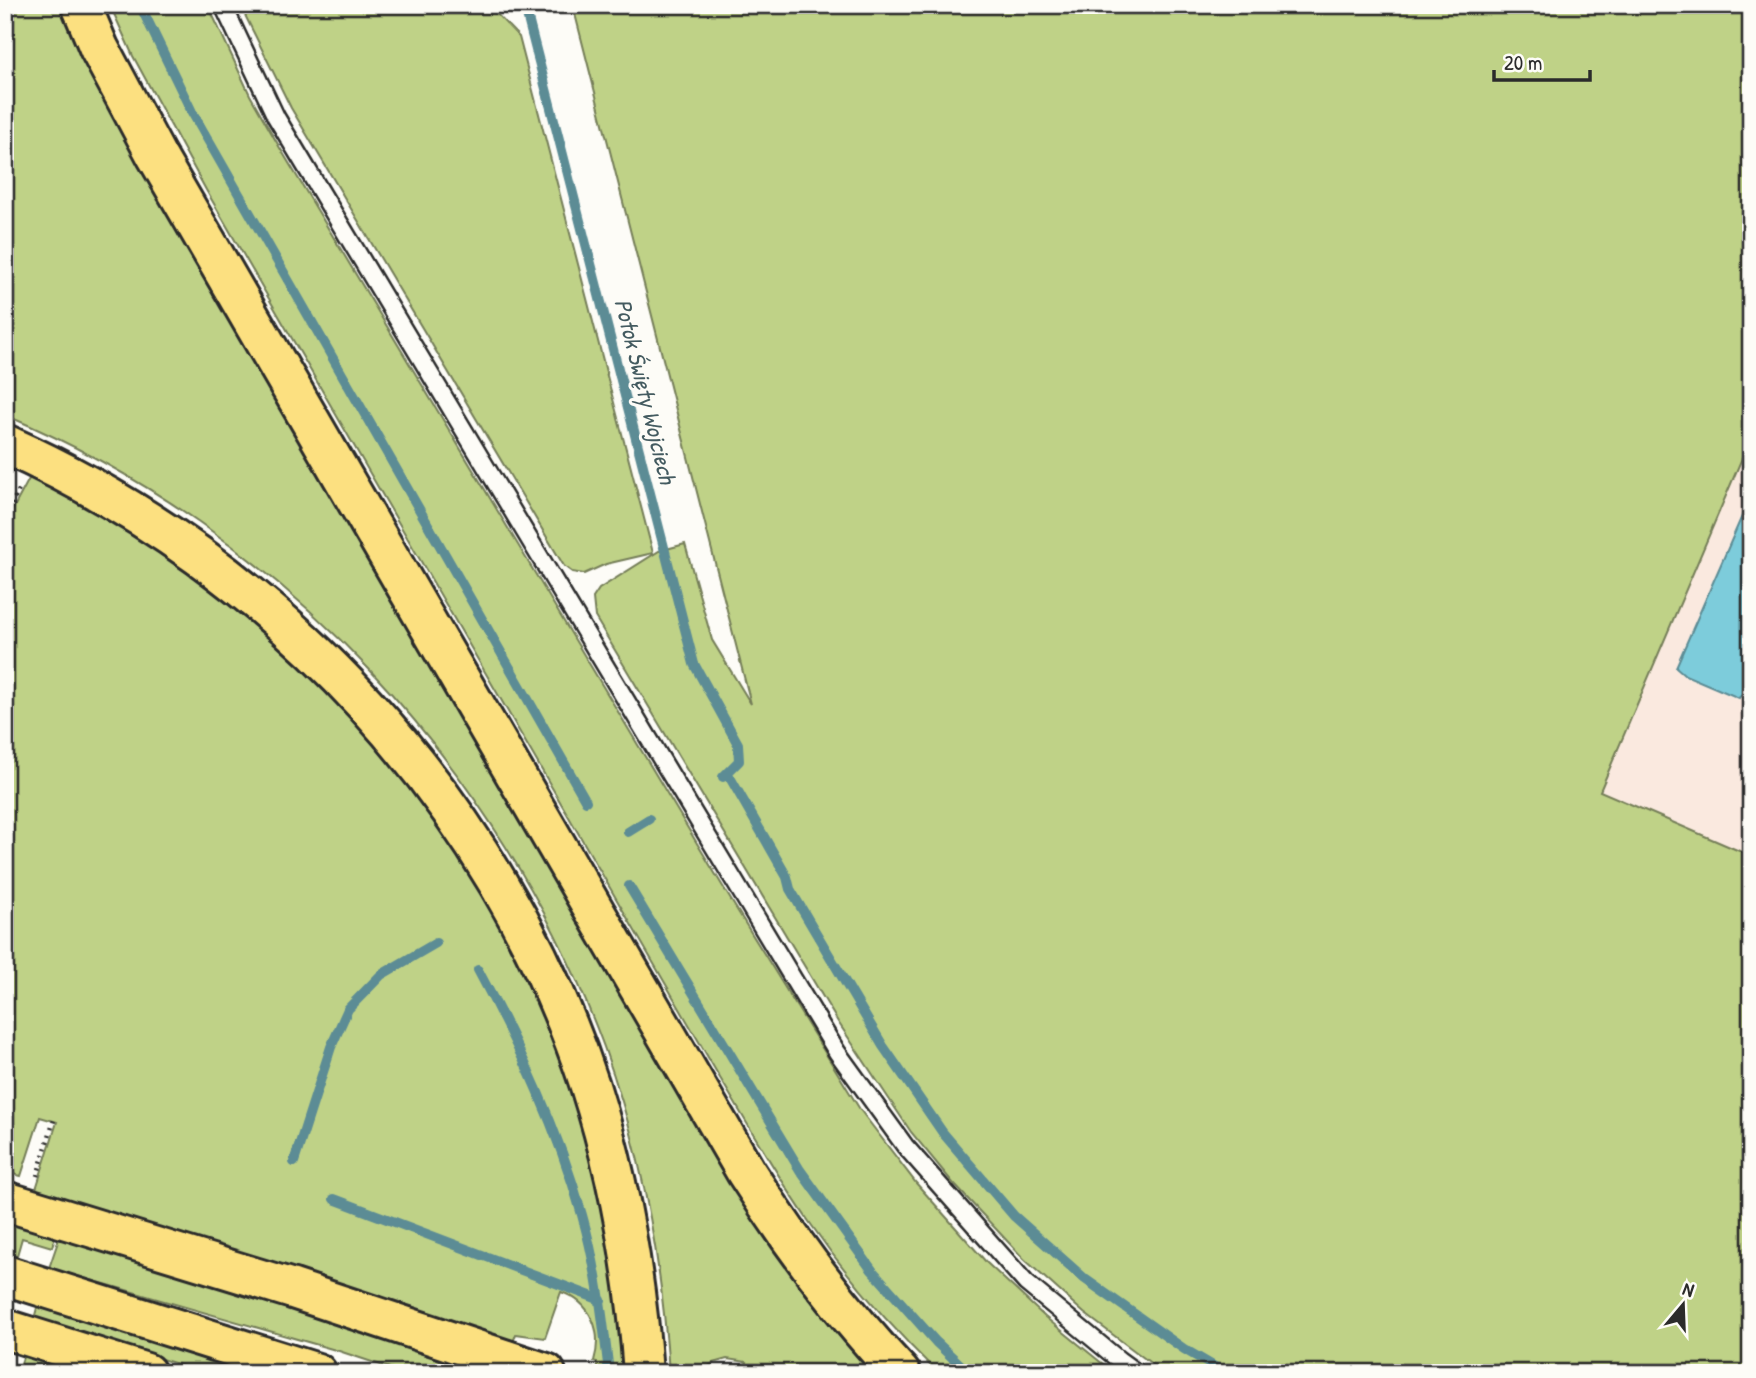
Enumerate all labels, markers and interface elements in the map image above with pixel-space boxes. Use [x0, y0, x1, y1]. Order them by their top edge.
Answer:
scale bar [1494, 38, 1590, 82]
text: 20 m [1504, 48, 1542, 77]
water label: Potok Święty Wojciech [607, 295, 685, 489]
north arrow [1648, 1270, 1718, 1340]
text: N [1680, 1275, 1698, 1303]

